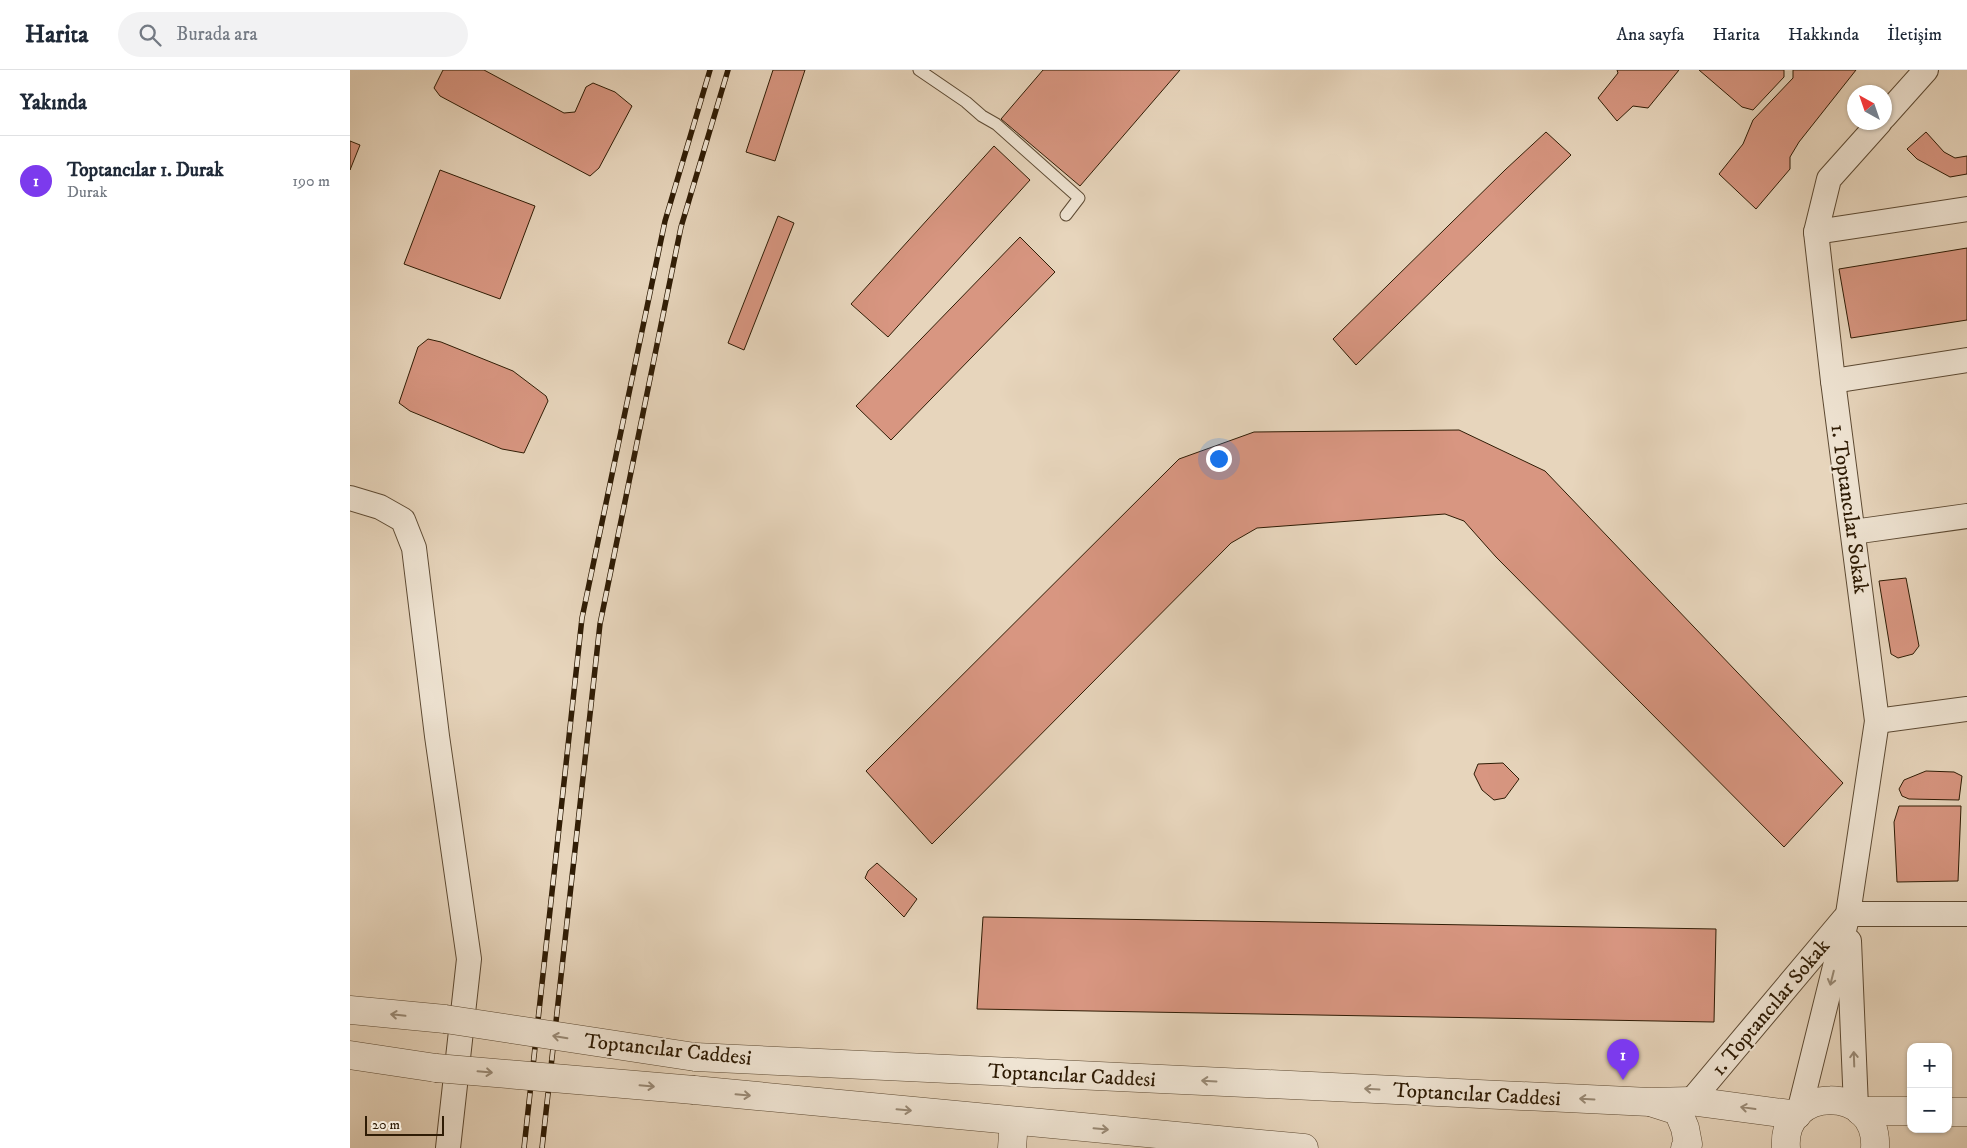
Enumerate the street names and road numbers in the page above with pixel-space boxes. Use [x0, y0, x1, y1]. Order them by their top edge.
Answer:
street label: 1. Toptancılar Sokak [1824, 423, 1874, 596]
street label: 1. Toptancılar Sokak [1706, 933, 1836, 1082]
street label: Toptancılar Caddesi [583, 1028, 753, 1072]
street label: Toptancılar Caddesi [987, 1059, 1156, 1093]
street label: Toptancılar Caddesi [1392, 1078, 1561, 1112]

